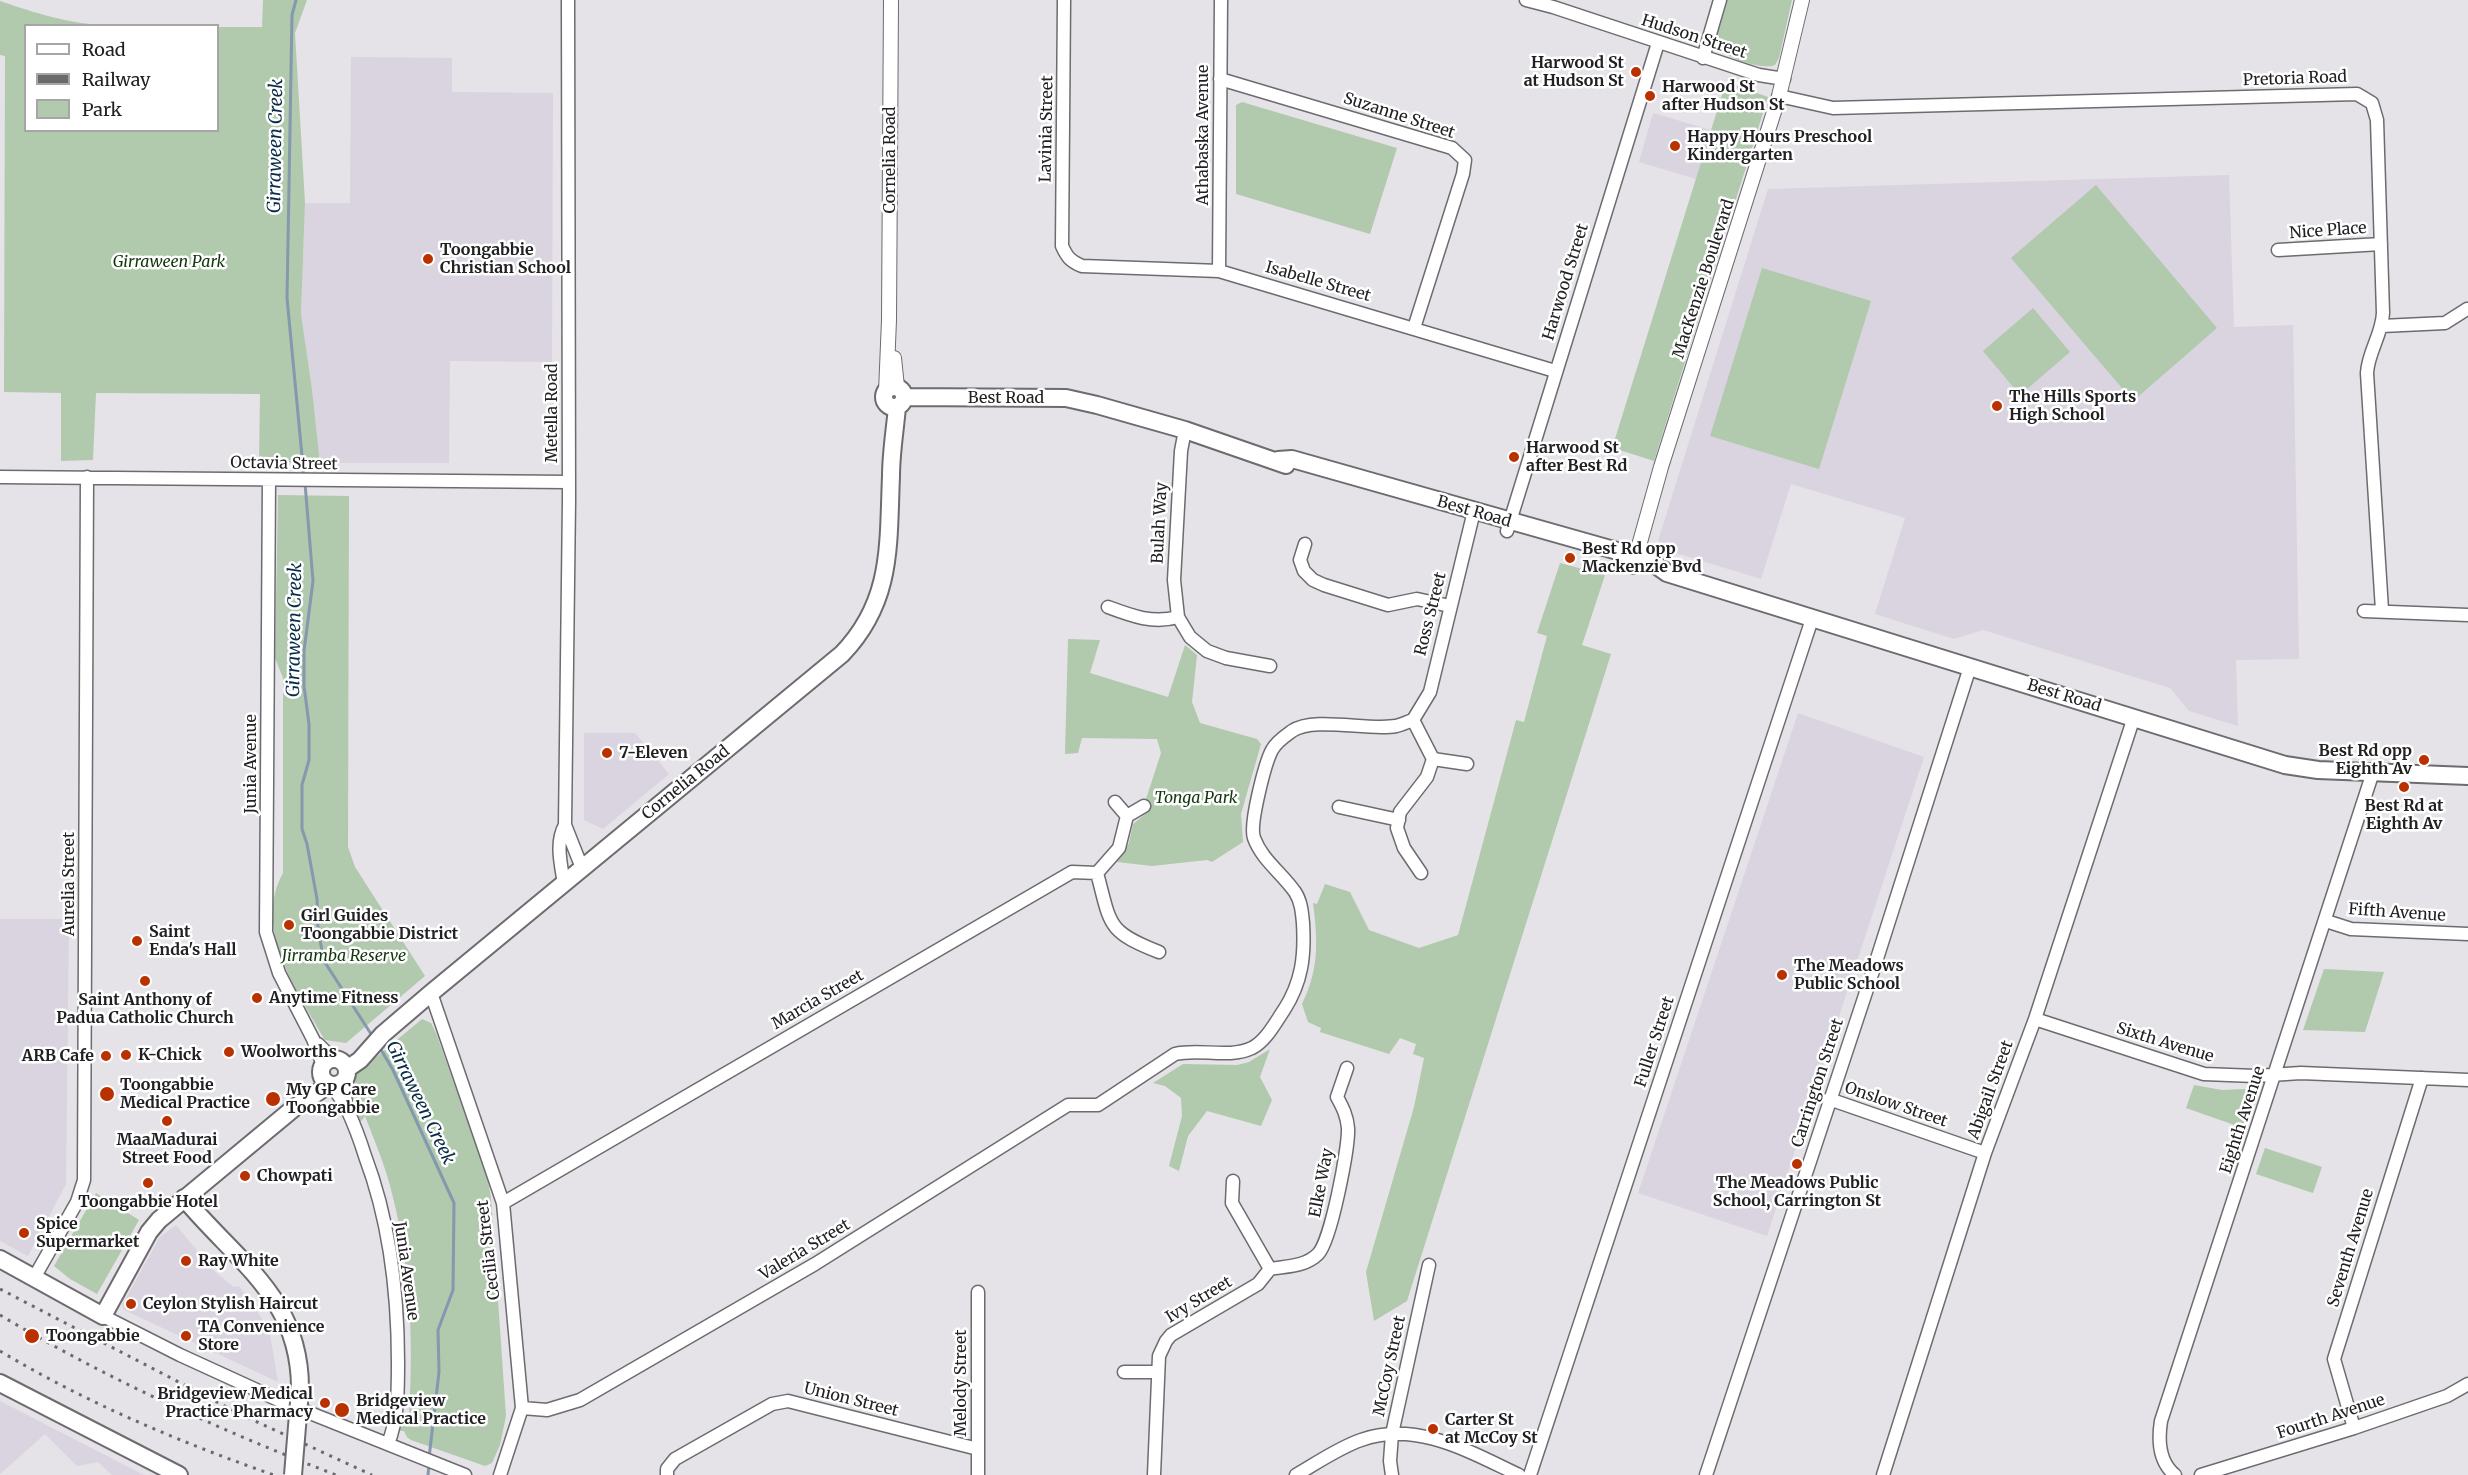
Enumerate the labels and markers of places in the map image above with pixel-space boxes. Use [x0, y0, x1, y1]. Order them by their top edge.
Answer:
place label: Harwood St at Hudson St [1524, 53, 1624, 91]
marker: Harwood St at Hudson St [1629, 65, 1643, 79]
place label: Harwood St after Hudson St [1662, 77, 1785, 115]
marker: Harwood St after Hudson St [1643, 89, 1657, 103]
place label: Happy Hours Preschool Kindergarten [1687, 127, 1872, 165]
marker: Happy Hours Preschool Kindergarten [1668, 139, 1682, 153]
place label: Toongabbie Christian School [440, 240, 571, 278]
marker: Toongabbie Christian School [421, 252, 435, 266]
place label: The Hills Sports High School [2009, 387, 2136, 425]
marker: The Hills Sports High School [1990, 399, 2004, 413]
place label: Harwood St after Best Rd [1526, 438, 1627, 476]
marker: Harwood St after Best Rd [1507, 450, 1521, 464]
place label: Best Rd opp Mackenzie Bvd [1582, 539, 1702, 577]
marker: Best Rd opp Mackenzie Bvd [1563, 551, 1577, 565]
place label: Best Rd opp Eighth Av [2318, 741, 2412, 779]
place label: 7-Eleven [619, 743, 688, 763]
marker: 7-Eleven [600, 746, 614, 760]
marker: Best Rd opp Eighth Av [2417, 753, 2431, 767]
marker: Best Rd at Eighth Av [2397, 780, 2411, 794]
place label: Best Rd at Eighth Av [2364, 796, 2444, 834]
place label: Girl Guides Toongabbie District [301, 906, 458, 944]
marker: Girl Guides Toongabbie District [282, 918, 296, 932]
place label: Saint Enda's Hall [149, 922, 236, 960]
marker: Saint Enda's Hall [130, 934, 144, 948]
place label: The Meadows Public School [1794, 956, 1904, 994]
marker: The Meadows Public School [1775, 968, 1789, 982]
marker: Saint Anthony of Padua Catholic Church [138, 974, 152, 988]
place label: Anytime Fitness [269, 988, 399, 1008]
place label: Saint Anthony of Padua Catholic Church [56, 990, 234, 1028]
marker: Anytime Fitness [250, 991, 264, 1005]
place label: Woolworths [241, 1042, 337, 1062]
place label: K-Chick [138, 1045, 202, 1065]
marker: Woolworths [222, 1045, 236, 1059]
place label: ARB Cafe [22, 1046, 94, 1066]
marker: K-Chick [119, 1048, 133, 1062]
marker: ARB Cafe [99, 1049, 113, 1063]
place label: Toongabbie Medical Practice [120, 1075, 250, 1113]
place label: My GP Care Toongabbie [286, 1080, 380, 1118]
marker: Toongabbie Medical Practice [98, 1085, 116, 1103]
marker: My GP Care Toongabbie [264, 1090, 282, 1108]
marker: MaaMadurai Street Food [160, 1114, 174, 1128]
place label: MaaMadurai Street Food [116, 1130, 218, 1168]
marker: The Meadows Public School, Carrington St [1790, 1157, 1804, 1171]
place label: Chowpati [257, 1166, 333, 1186]
marker: Chowpati [238, 1169, 252, 1183]
place label: The Meadows Public School, Carrington St [1713, 1173, 1881, 1211]
marker: Toongabbie Hotel [141, 1176, 155, 1190]
place label: Toongabbie Hotel [78, 1192, 218, 1212]
place label: Spice Supermarket [36, 1214, 139, 1252]
marker: Spice Supermarket [17, 1226, 31, 1240]
place label: Ray White [198, 1251, 279, 1271]
marker: Ray White [179, 1254, 193, 1268]
place label: Ceylon Stylish Haircut [143, 1294, 318, 1314]
marker: Ceylon Stylish Haircut [124, 1297, 138, 1311]
place label: TA Convenience Store [198, 1317, 325, 1355]
place label: Toongabbie [46, 1326, 140, 1346]
marker: Toongabbie [23, 1327, 41, 1345]
marker: TA Convenience Store [179, 1329, 193, 1343]
place label: Bridgeview Medical Practice Pharmacy [157, 1384, 313, 1422]
place label: Bridgeview Medical Practice [356, 1391, 486, 1429]
marker: Bridgeview Medical Practice Pharmacy [318, 1396, 332, 1410]
marker: Bridgeview Medical Practice [333, 1401, 351, 1419]
place label: Carter St at McCoy St [1445, 1410, 1538, 1448]
marker: Carter St at McCoy St [1426, 1422, 1440, 1436]

